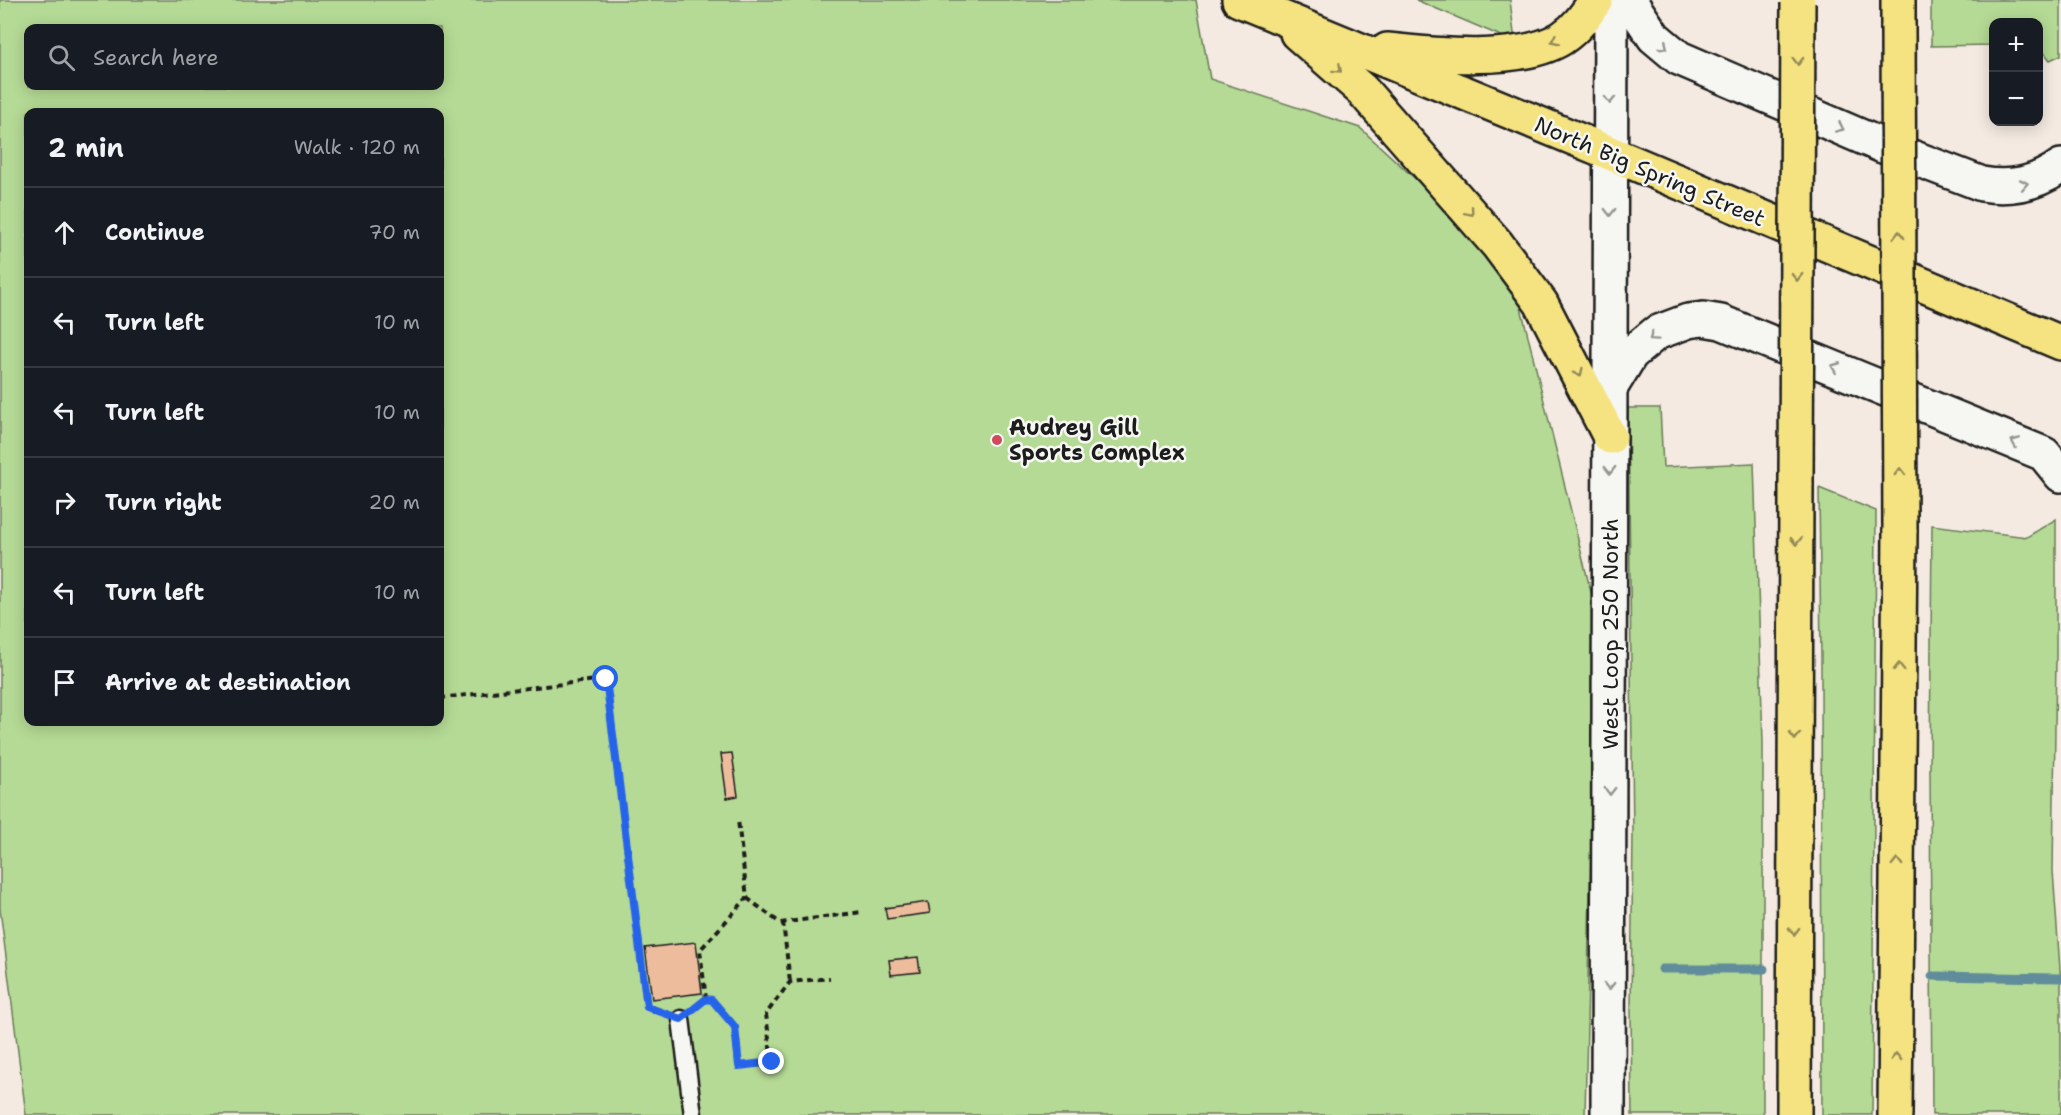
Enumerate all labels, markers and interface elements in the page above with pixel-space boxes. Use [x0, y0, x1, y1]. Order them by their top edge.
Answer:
map controls [1989, 18, 2043, 126]
button: + [1989, 18, 2043, 72]
search box [24, 24, 444, 90]
one-way arrow [1550, 33, 1561, 45]
one-way arrow [1657, 39, 1668, 50]
icon: search [45, 41, 78, 74]
text: Search here [93, 43, 219, 72]
one-way arrow [1792, 57, 1804, 66]
one-way arrow [1331, 62, 1342, 73]
button: − [1989, 72, 2043, 126]
one-way arrow [1604, 96, 1616, 105]
street label: North Big Spring Street [1530, 110, 1770, 233]
one-way arrow [1834, 120, 1845, 132]
text: 2 min [48, 130, 124, 165]
text: Walk · 120 m [294, 134, 420, 160]
one-way arrow [2019, 178, 2029, 191]
one-way arrow [1462, 205, 1473, 216]
one-way arrow [1604, 207, 1616, 216]
icon: ahead [48, 216, 81, 249]
text: Continue [105, 218, 205, 247]
text: 70 m [368, 219, 420, 245]
one-way arrow [1893, 230, 1905, 239]
one-way arrow [1791, 273, 1803, 282]
icon: left [48, 306, 81, 339]
text: Turn left [105, 308, 204, 337]
text: 10 m [374, 309, 420, 335]
one-way arrow [1648, 330, 1659, 341]
one-way arrow [1830, 362, 1841, 374]
one-way arrow [1571, 366, 1583, 377]
icon: left [48, 396, 81, 429]
text: Turn left [105, 398, 204, 427]
text: 10 m [374, 399, 420, 425]
place label: Audrey Gill Sports Complex [1009, 413, 1185, 467]
marker: Audrey Gill Sports Complex [990, 433, 1004, 447]
one-way arrow [2010, 437, 2021, 449]
one-way arrow [1604, 465, 1616, 474]
one-way arrow [1894, 467, 1906, 476]
icon: right [48, 486, 81, 519]
text: Turn right [105, 488, 222, 517]
text: 20 m [369, 489, 420, 515]
street label: West Loop 250 North [1596, 518, 1625, 750]
one-way arrow [1790, 537, 1802, 546]
icon: left [48, 576, 81, 609]
text: Turn left [105, 578, 204, 607]
text: 10 m [374, 579, 420, 605]
one-way arrow [1893, 662, 1905, 671]
route start [592, 665, 618, 691]
icon: arrive [48, 666, 81, 699]
text: Arrive at destination [105, 668, 351, 697]
one-way arrow [1789, 732, 1801, 741]
one-way arrow [1604, 786, 1616, 795]
one-way arrow [1891, 857, 1903, 866]
one-way arrow [1788, 927, 1800, 936]
one-way arrow [1603, 981, 1615, 990]
route end [758, 1048, 784, 1074]
one-way arrow [1890, 1052, 1902, 1061]

